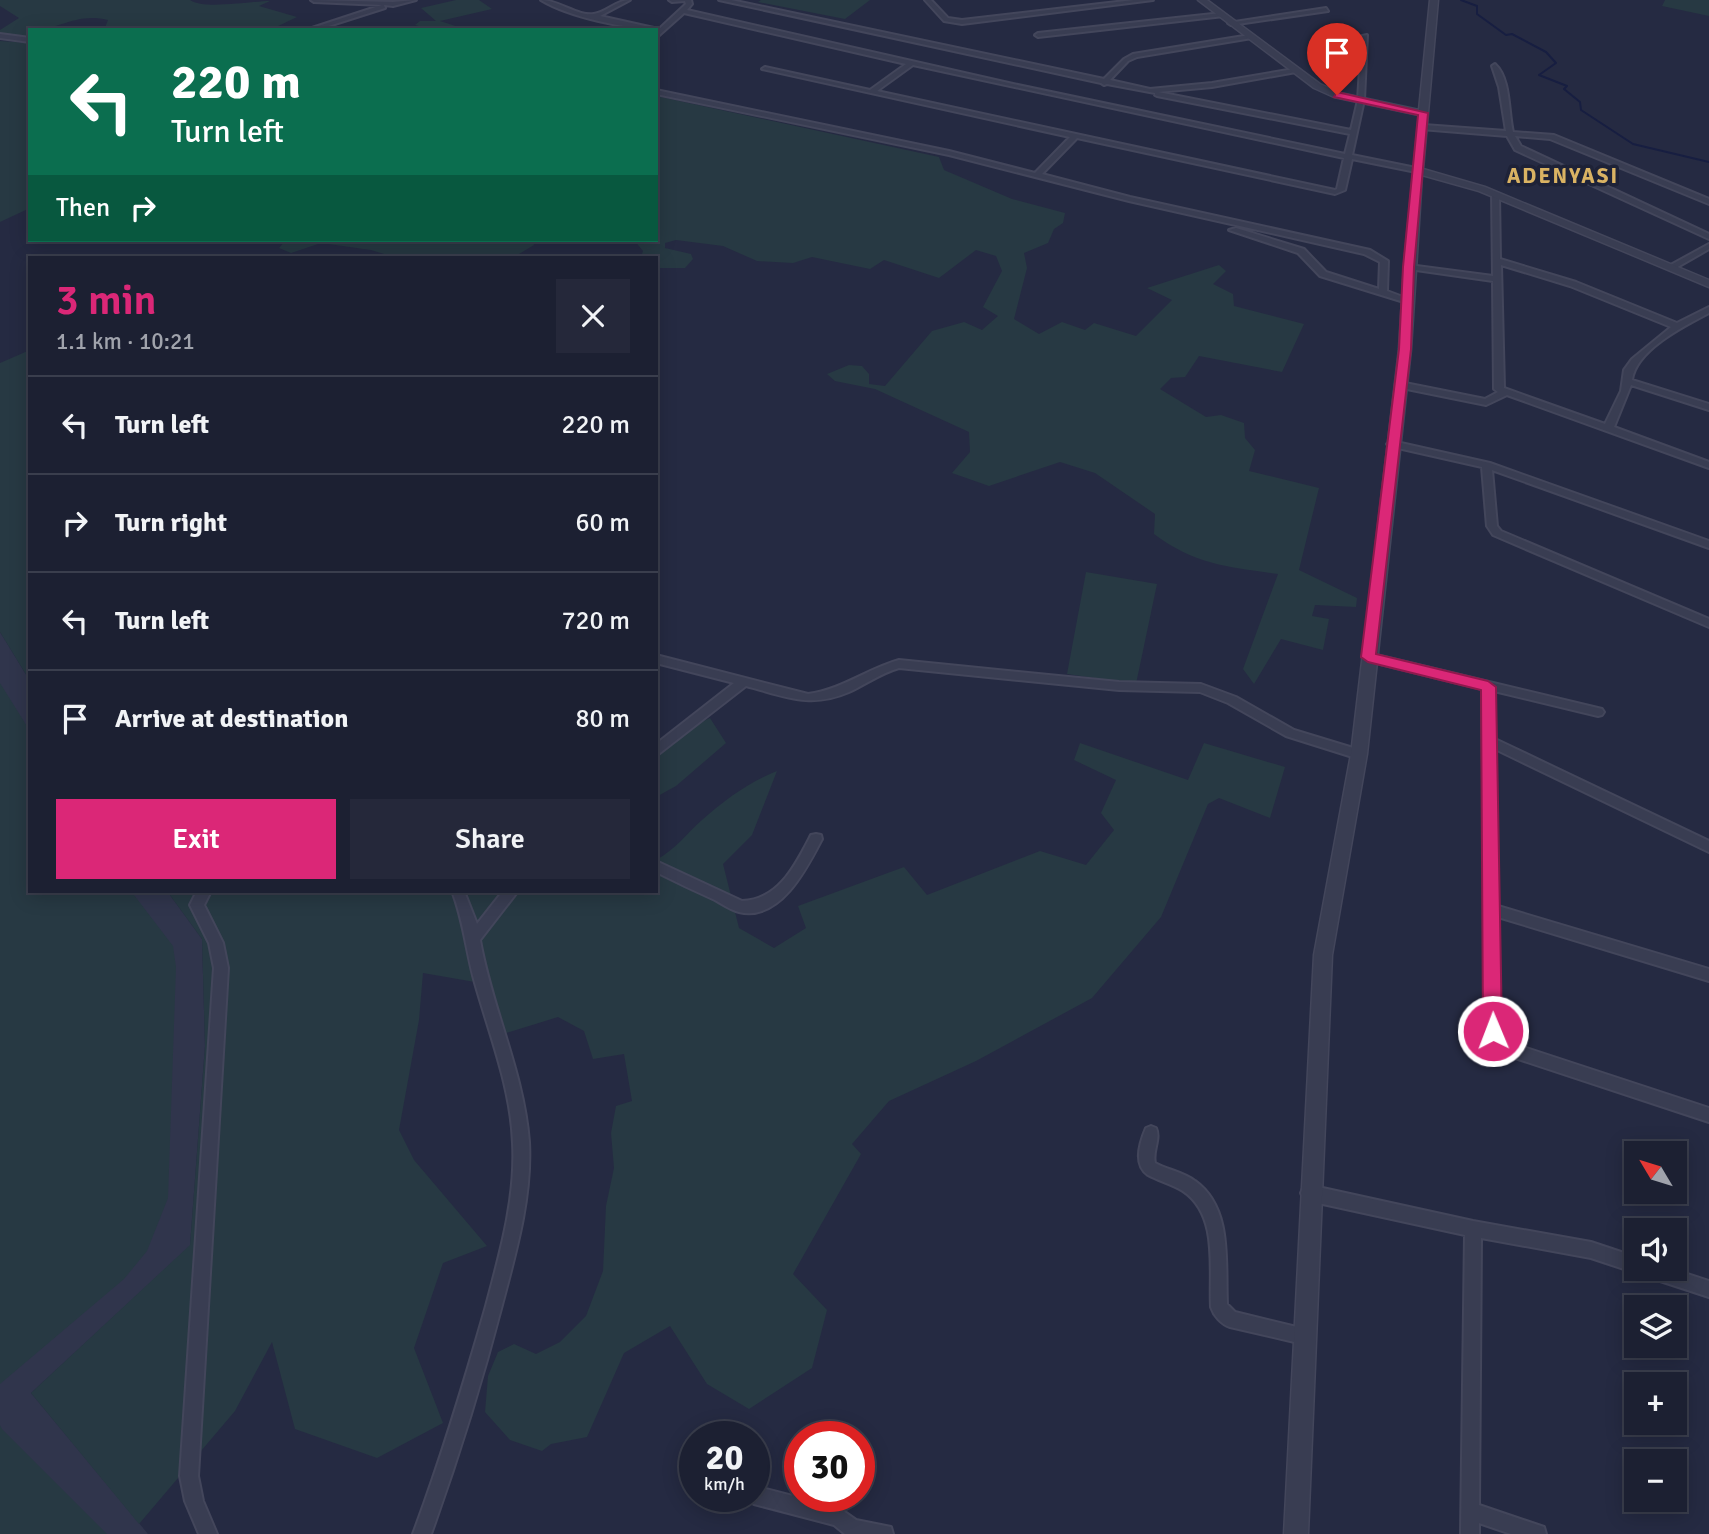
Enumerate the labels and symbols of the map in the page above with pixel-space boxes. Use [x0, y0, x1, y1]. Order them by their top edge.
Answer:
pin [1307, 23, 1367, 95]
district label: ADENYASI [1507, 163, 1619, 189]
position arrow [1456, 994, 1530, 1068]
north arrow [1624, 1141, 1687, 1204]
speed limit sign: 30 [784, 1421, 875, 1512]

